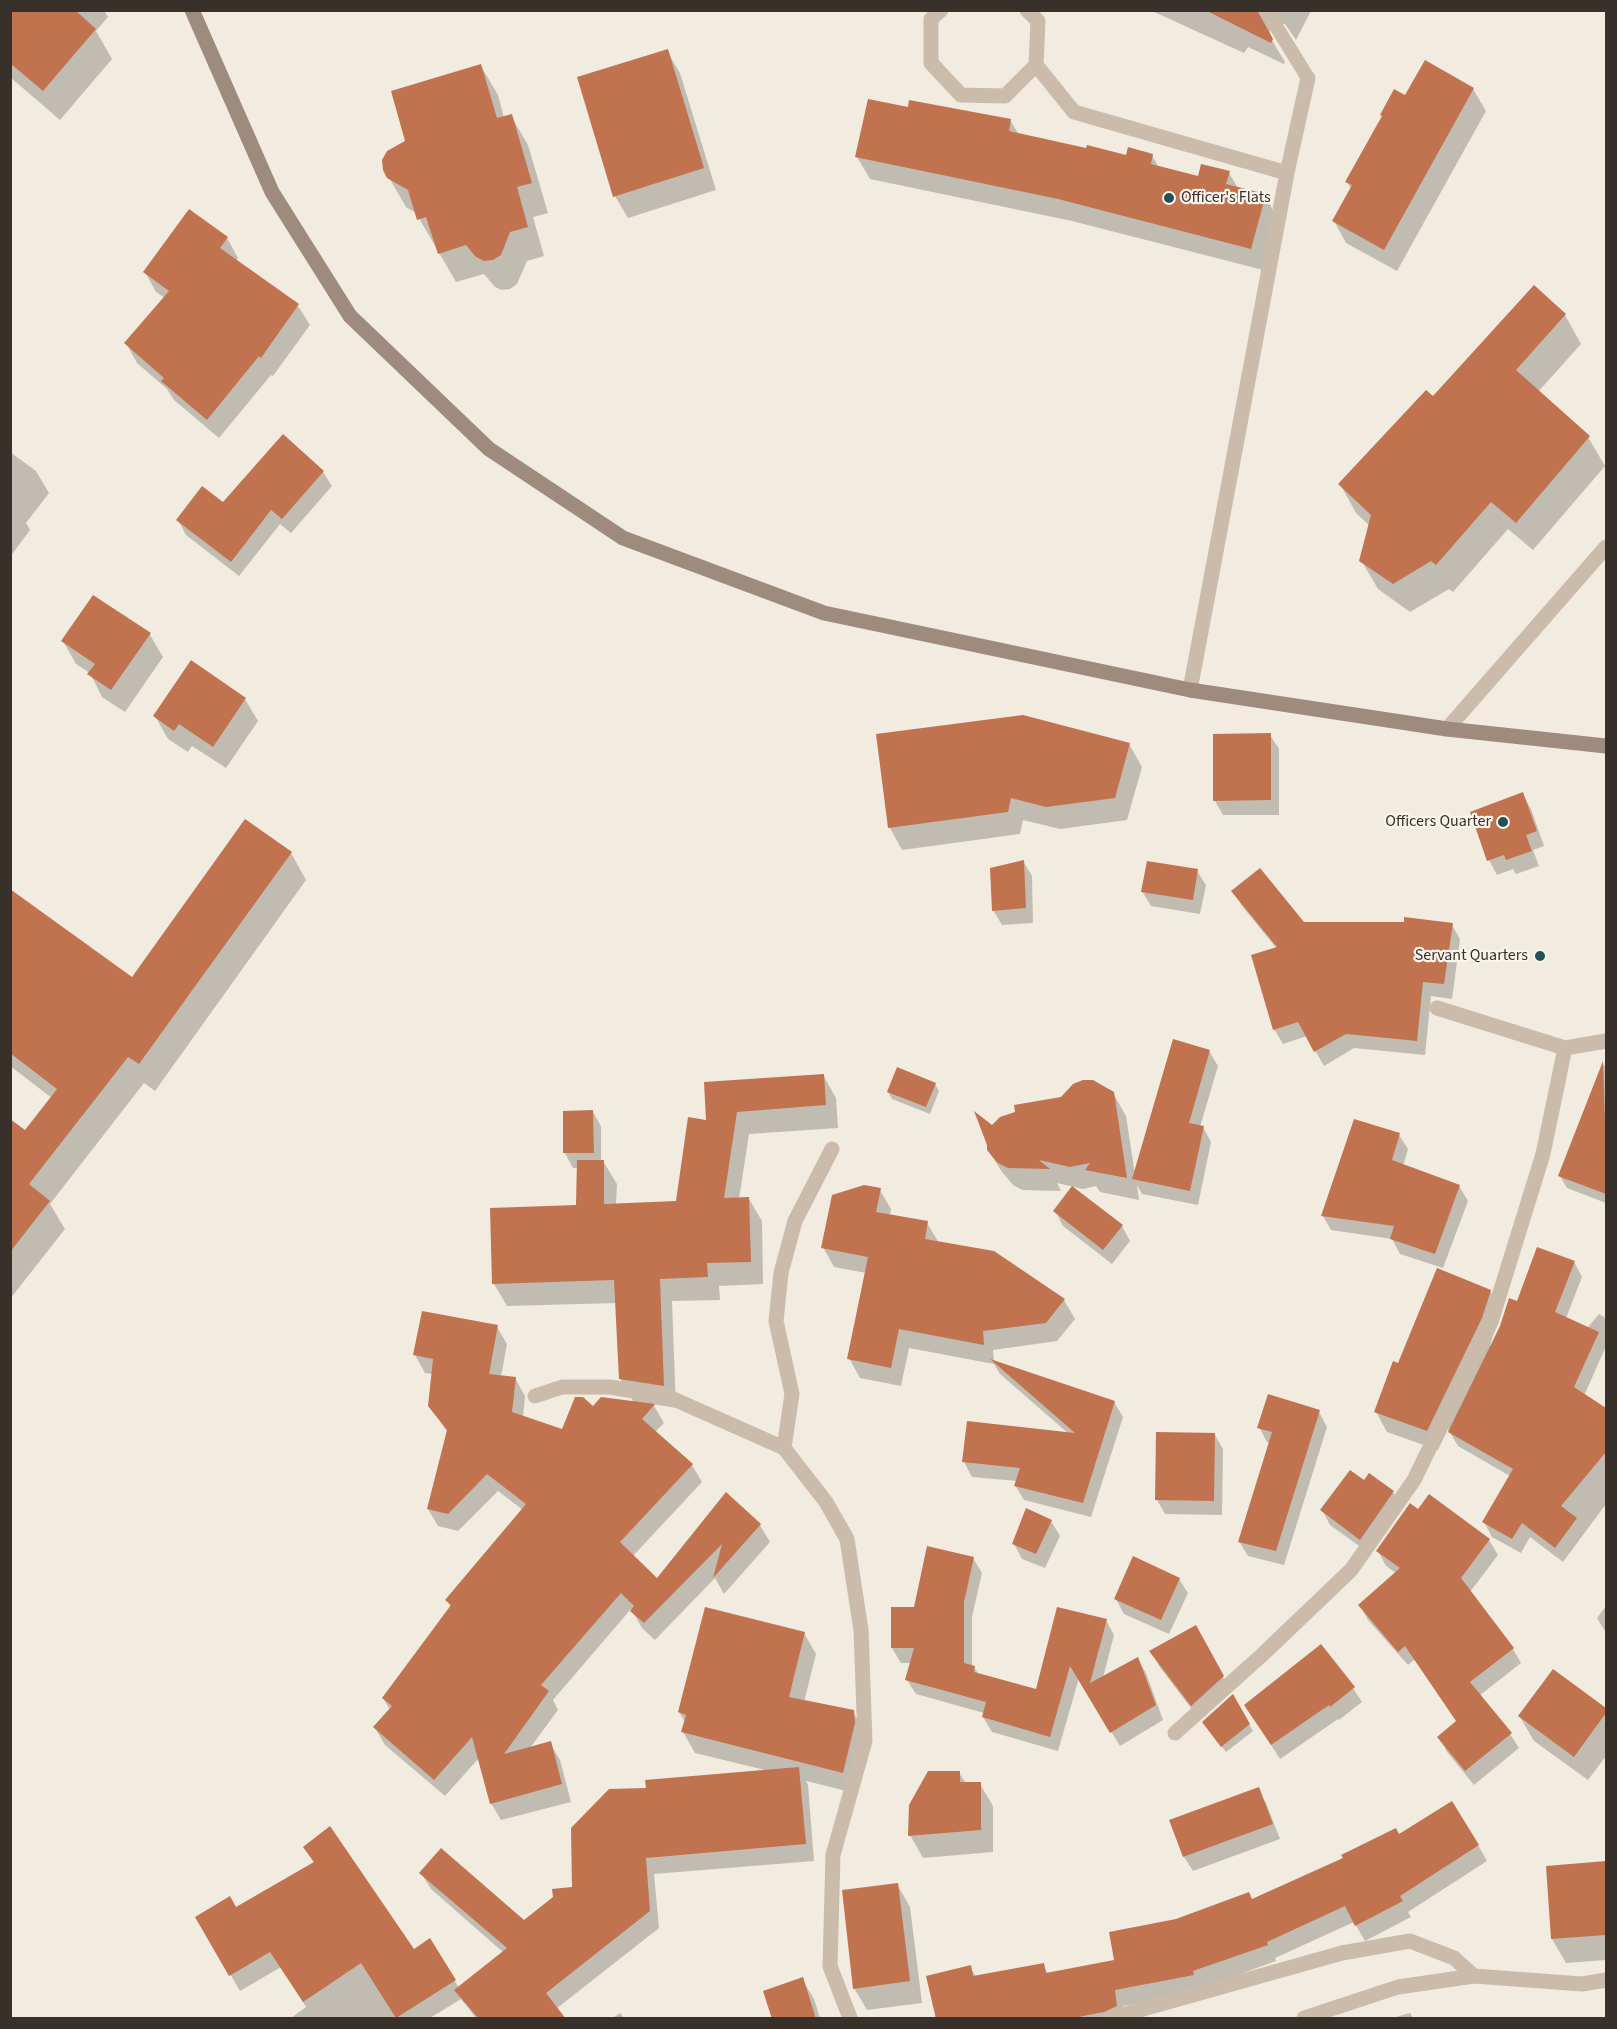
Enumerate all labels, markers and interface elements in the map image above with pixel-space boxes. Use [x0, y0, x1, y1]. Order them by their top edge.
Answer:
place label: Officer's Flats [1181, 188, 1271, 208]
marker: Officer's Flats [1162, 191, 1176, 205]
place label: Officers Quarter [1385, 812, 1491, 832]
marker: Officers Quarter [1496, 815, 1510, 829]
place label: Servant Quarters [1415, 946, 1528, 966]
marker: Servant Quarters [1533, 949, 1547, 963]

